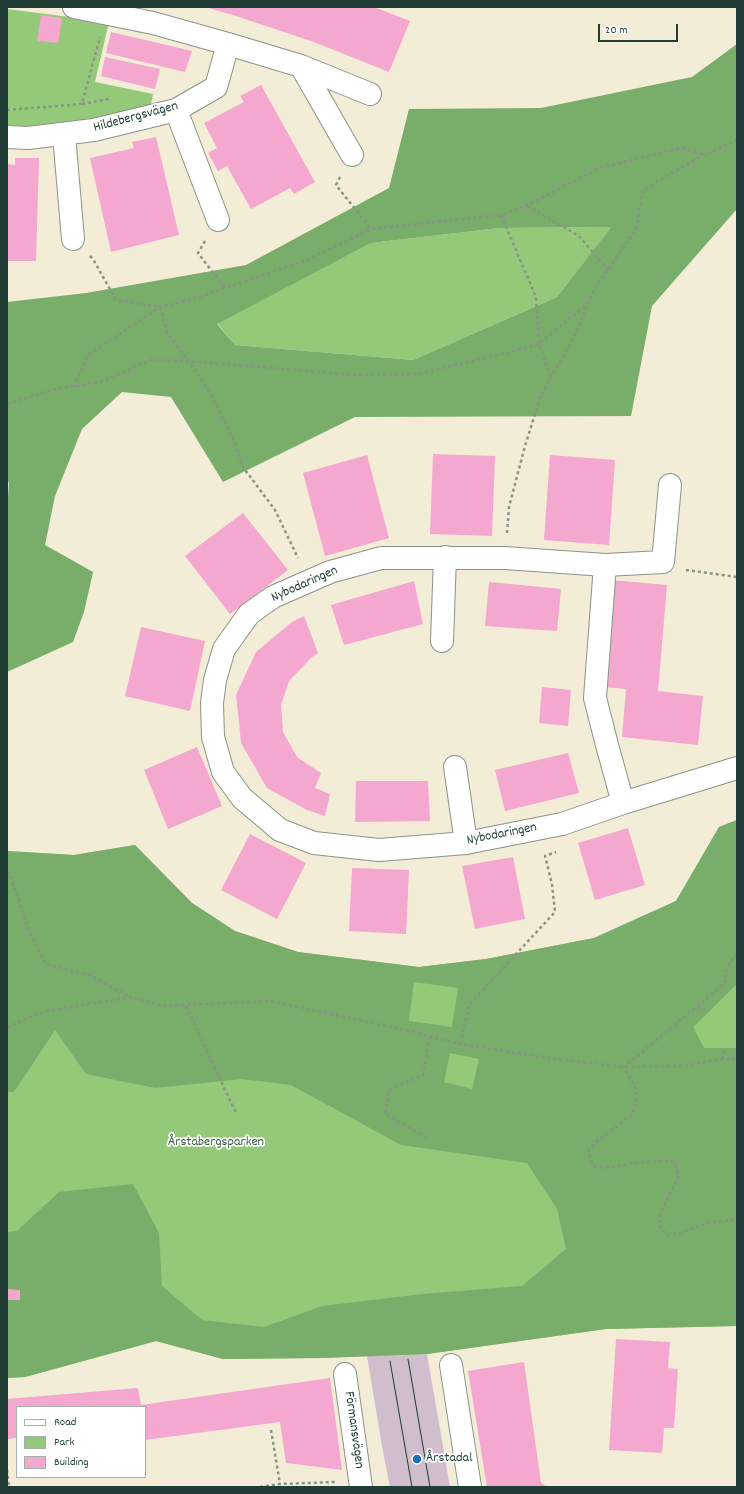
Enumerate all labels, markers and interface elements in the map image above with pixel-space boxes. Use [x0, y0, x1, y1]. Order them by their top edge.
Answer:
scale bar [600, 16, 680, 42]
text: 20 m [605, 22, 628, 39]
street label: Hildebergsvägen [92, 99, 180, 137]
street label: Nybodaringen [269, 563, 341, 607]
street label: Nybodaringen [466, 820, 538, 850]
park label: Årstabergsparken [168, 1135, 264, 1151]
street label: Förmansvägen [339, 1390, 367, 1470]
legend [16, 1406, 146, 1478]
text: Road [54, 1414, 76, 1431]
text: Park [54, 1434, 74, 1451]
place label: Årstadal [426, 1451, 473, 1467]
marker: Årstadal [411, 1453, 423, 1465]
text: Building [54, 1454, 89, 1471]

